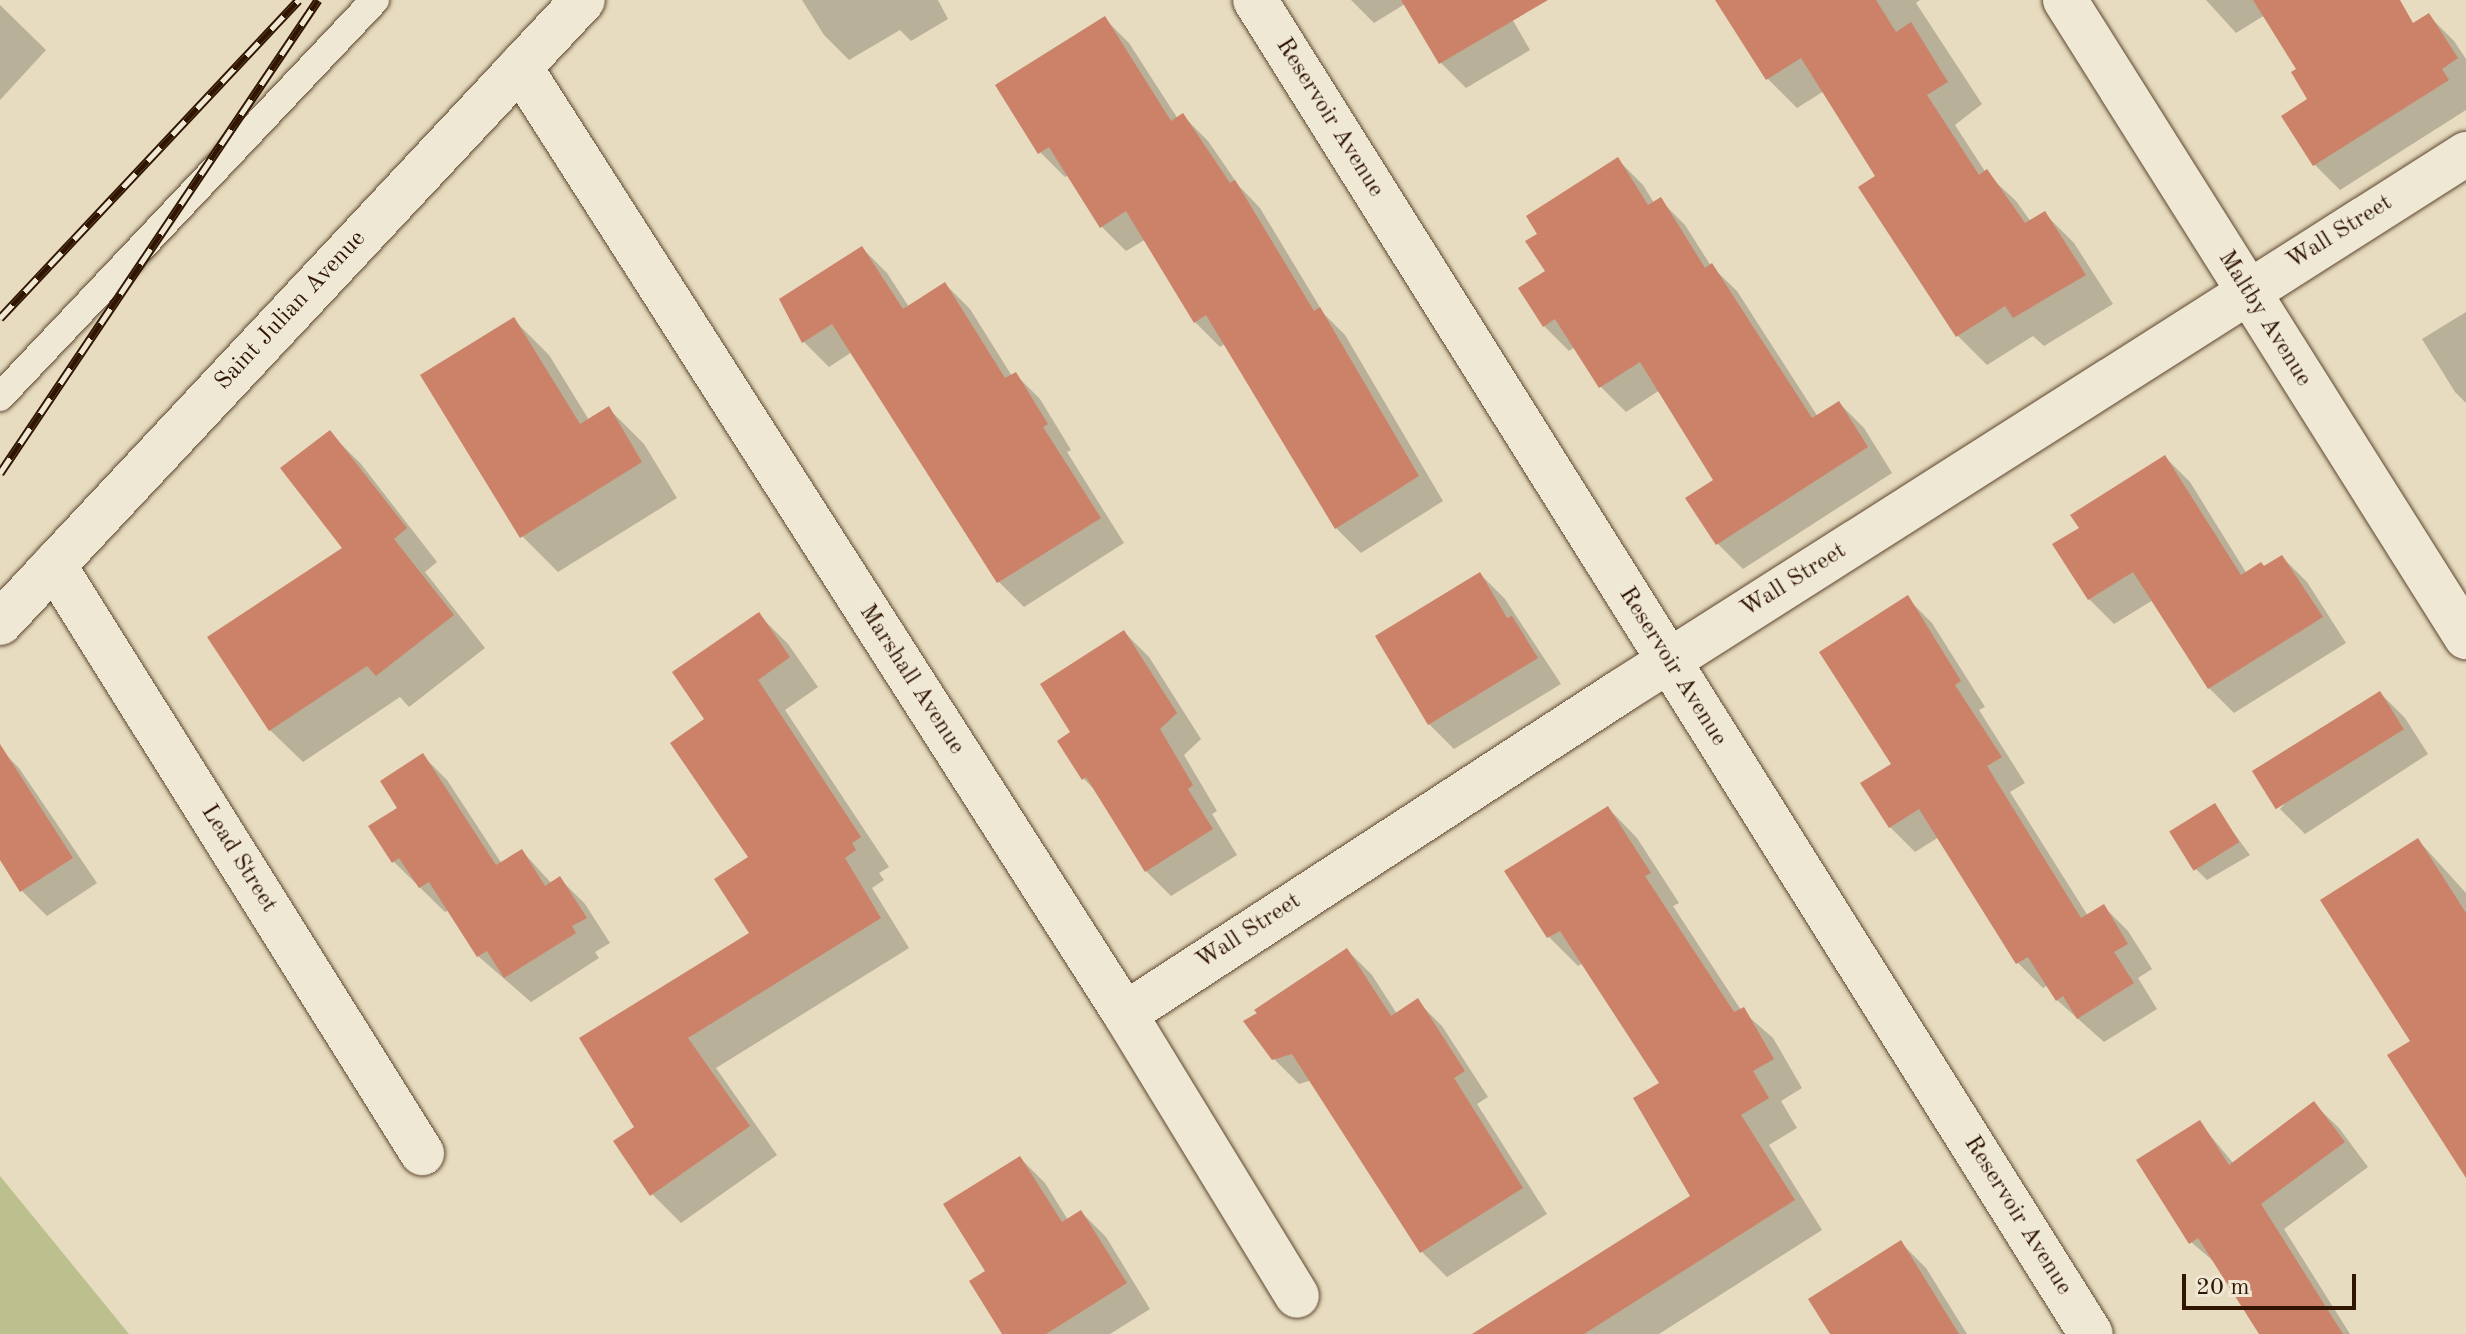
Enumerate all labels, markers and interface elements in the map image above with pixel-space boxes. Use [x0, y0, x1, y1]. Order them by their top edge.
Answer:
street label: Reservoir Avenue [1268, 33, 1390, 203]
street label: Wall Street [2282, 189, 2398, 277]
street label: Saint Julian Avenue [210, 225, 372, 397]
street label: Maltby Avenue [2211, 246, 2317, 392]
street label: Wall Street [1736, 537, 1852, 625]
street label: Reservoir Avenue [1611, 582, 1733, 752]
street label: Marshall Avenue [852, 600, 970, 760]
street label: Lead Street [194, 800, 282, 918]
street label: Wall Street [1191, 888, 1307, 976]
street label: Reservoir Avenue [1956, 1131, 2078, 1301]
scale bar [2186, 1258, 2360, 1308]
text: 20 m [2196, 1276, 2250, 1300]

